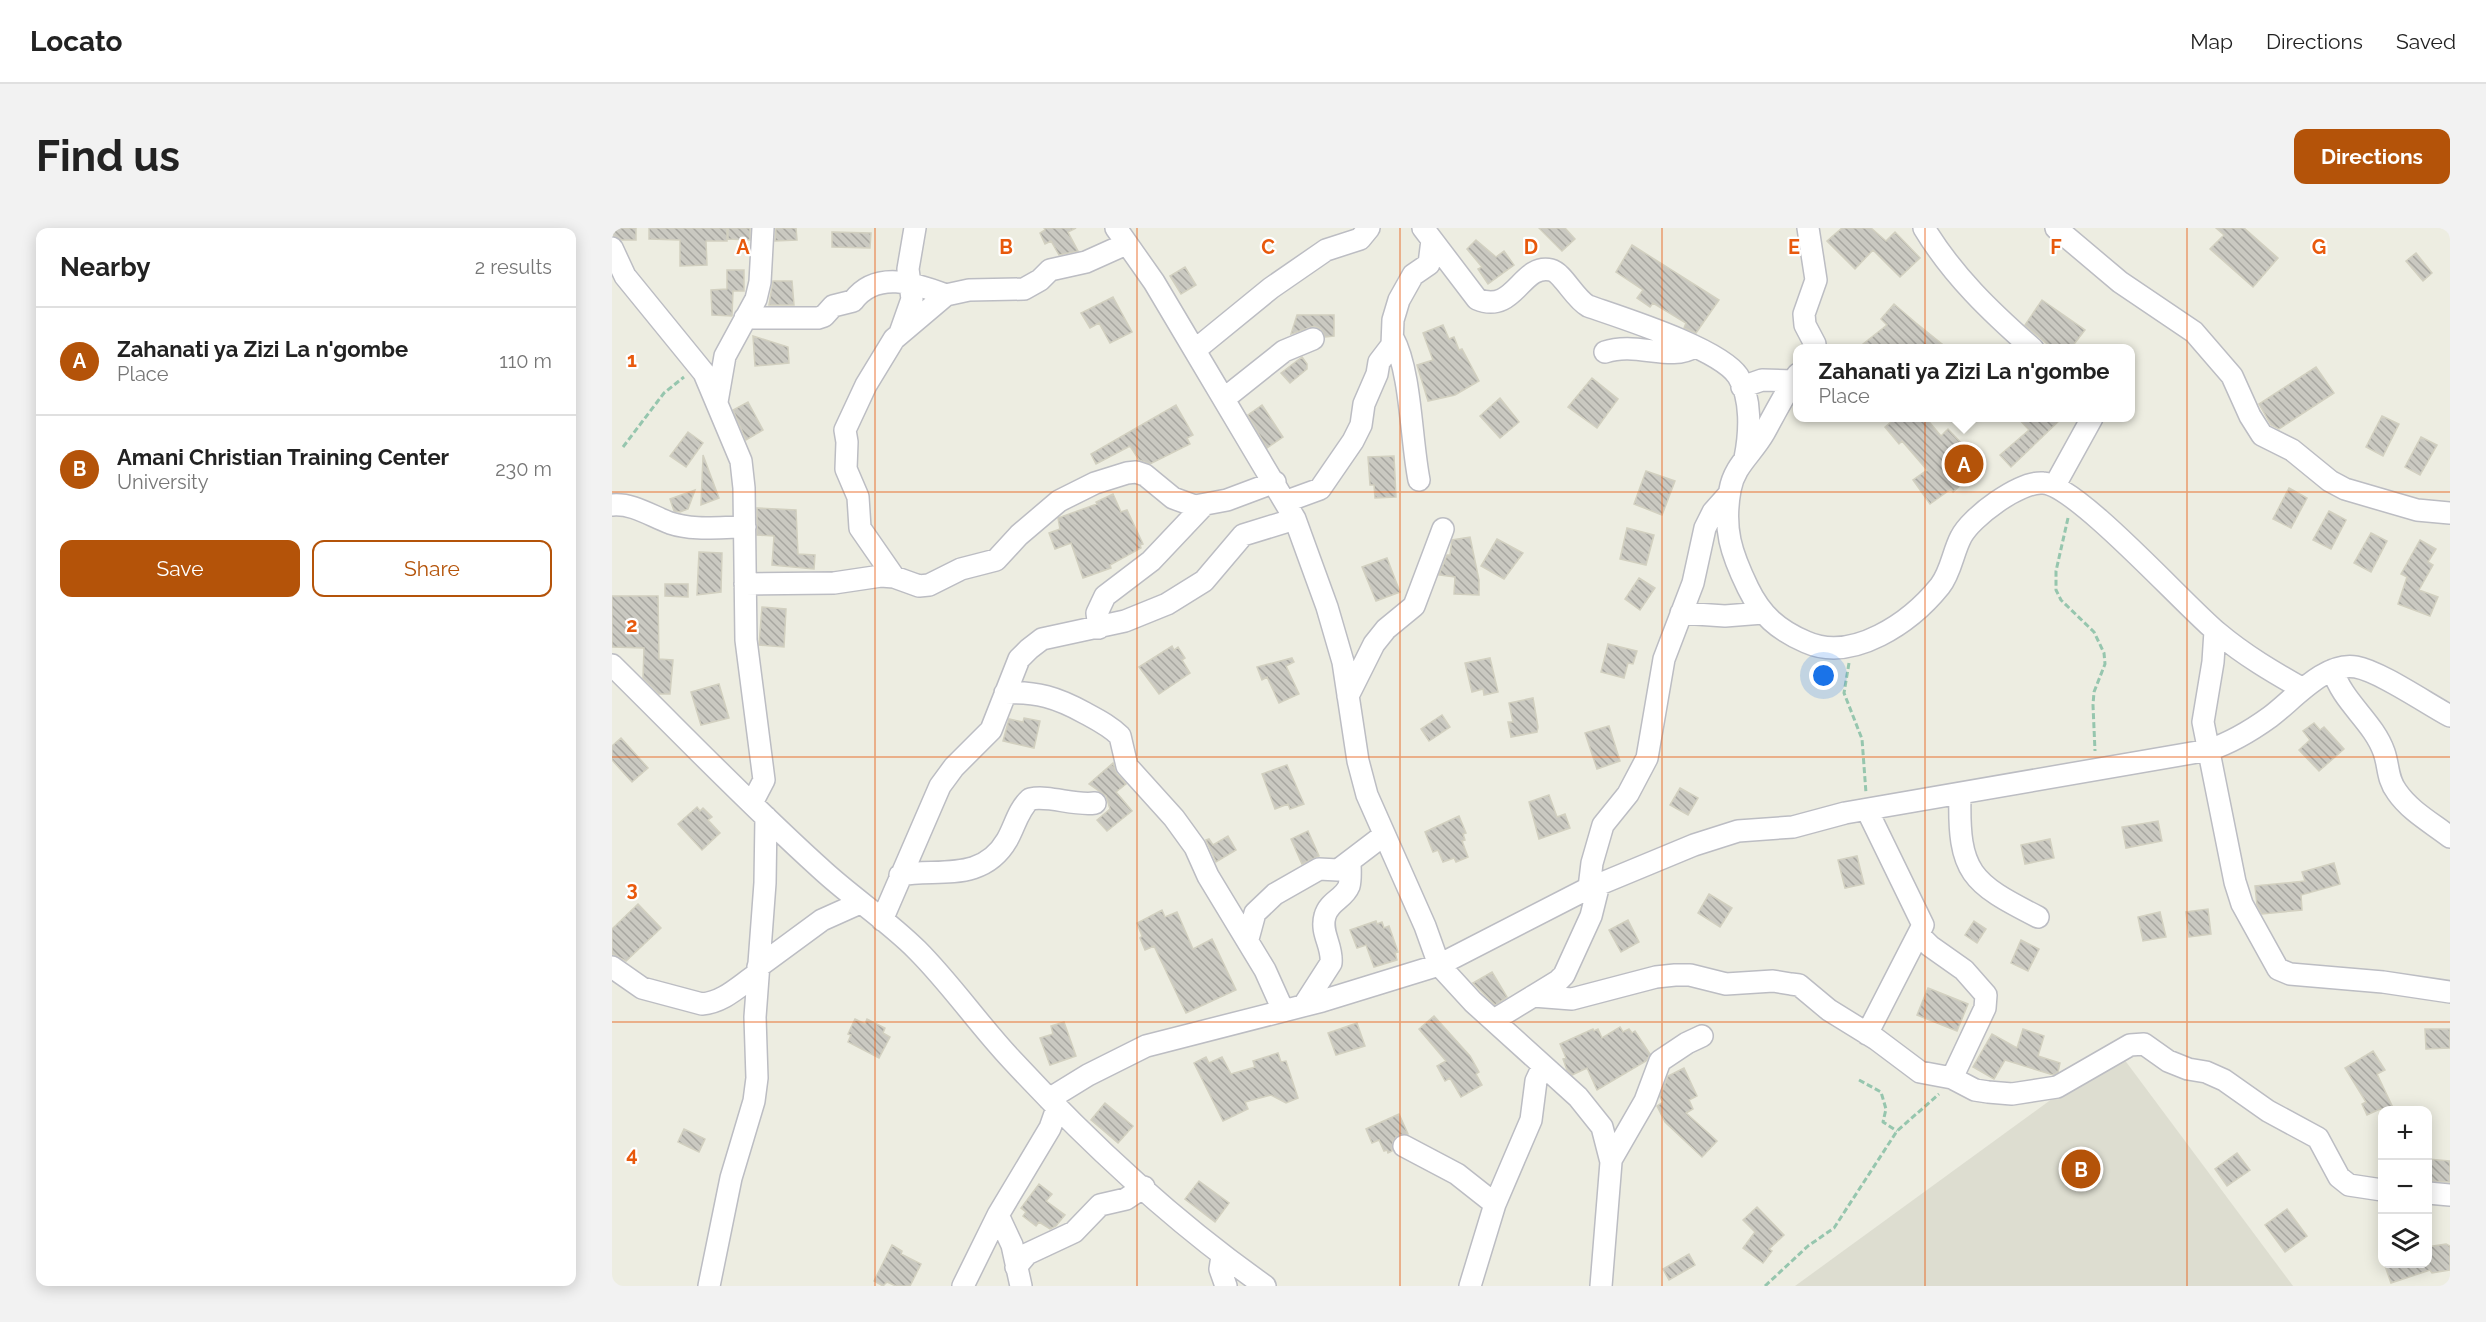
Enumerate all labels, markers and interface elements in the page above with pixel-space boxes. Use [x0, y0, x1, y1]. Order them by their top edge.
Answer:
text: Locato [30, 25, 122, 58]
text: Map [2190, 29, 2233, 54]
text: Directions [2266, 29, 2363, 54]
text: Saved [2396, 29, 2456, 54]
button: Directions [2294, 129, 2450, 184]
text: Find us [36, 132, 180, 181]
text: A [736, 235, 750, 259]
text: B [999, 235, 1013, 259]
text: C [1261, 235, 1275, 259]
text: D [1524, 235, 1538, 259]
text: E [1788, 235, 1800, 259]
text: F [2050, 235, 2062, 259]
text: G [2312, 235, 2326, 259]
text: Nearby [60, 252, 150, 282]
text: 2 results [475, 255, 552, 279]
text: Zahanati ya Zizi La n'gombe [117, 336, 408, 362]
popup [1793, 344, 2135, 422]
text: 1 [627, 348, 637, 372]
text: A [73, 349, 86, 373]
text: 110 m [499, 349, 552, 373]
text: Zahanati ya Zizi La n'gombe [1818, 358, 2110, 384]
text: Place [117, 362, 168, 386]
text: Place [1818, 384, 1870, 408]
pin: A [1944, 442, 1984, 486]
text: Amani Christian Training Center [117, 444, 449, 470]
text: B [73, 457, 86, 481]
text: 230 m [495, 457, 552, 481]
text: University [117, 470, 209, 494]
button: Save [60, 540, 300, 597]
button: Share [312, 540, 552, 597]
text: 2 [626, 613, 638, 637]
your location [1809, 661, 1838, 690]
text: 3 [626, 877, 638, 901]
map controls [2378, 1106, 2432, 1268]
button: + [2378, 1106, 2432, 1160]
text: 4 [626, 1142, 638, 1166]
pin: B [2062, 1146, 2100, 1192]
button: − [2378, 1160, 2432, 1214]
button: layers [2378, 1214, 2432, 1268]

